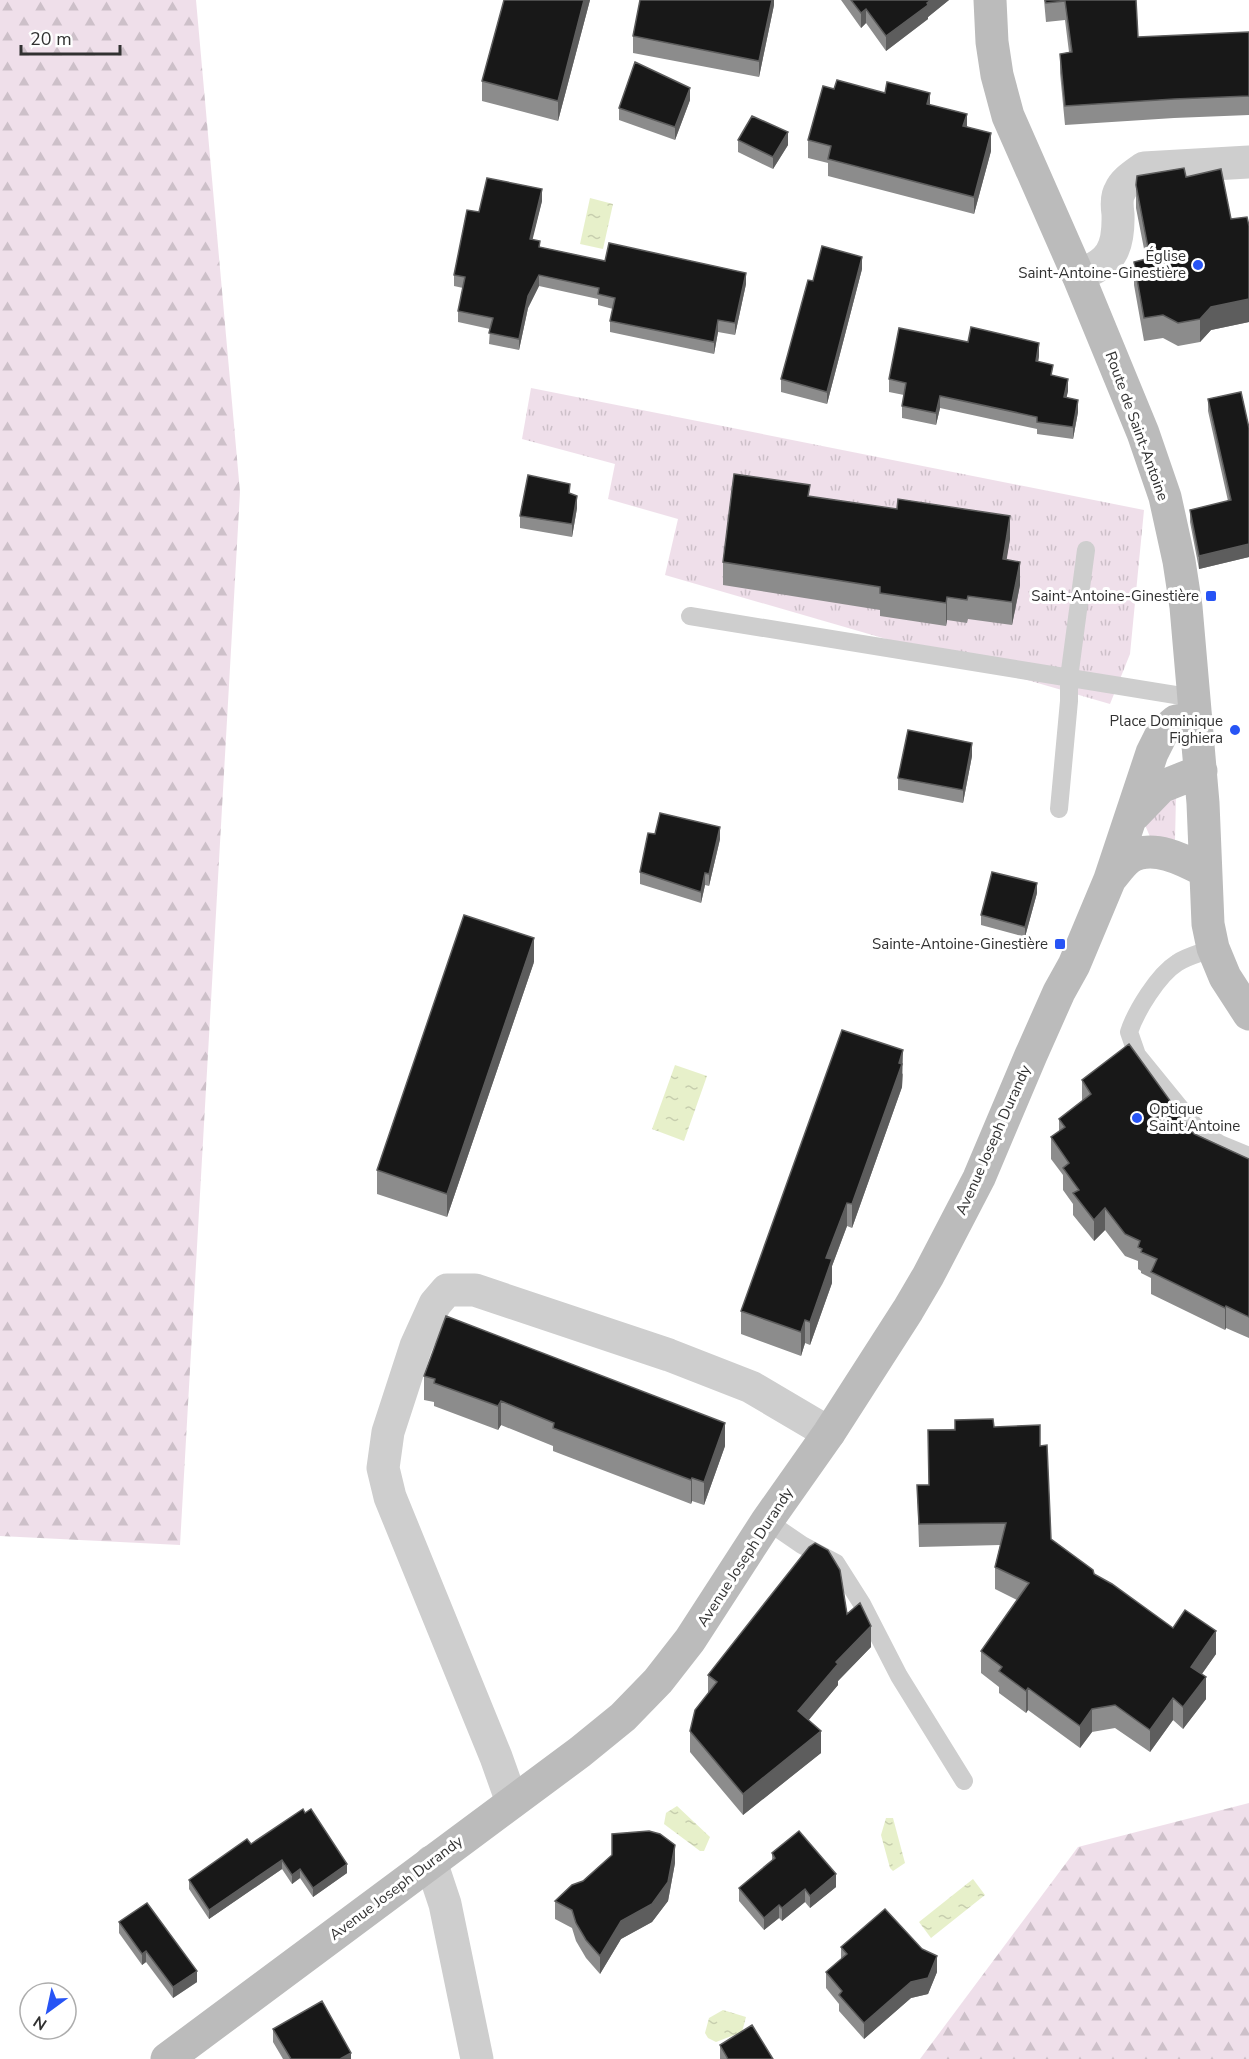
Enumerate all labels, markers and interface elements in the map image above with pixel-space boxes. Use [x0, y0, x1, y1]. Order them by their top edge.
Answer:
scale bar [21, 18, 120, 56]
text: 20 m [30, 27, 72, 51]
place label: Église Saint-Antoine-Ginestière [1018, 246, 1186, 283]
marker: Église Saint-Antoine-Ginestière [1191, 258, 1205, 272]
street label: Route de Saint-Antoine [1101, 349, 1173, 503]
place label: Saint-Antoine-Ginestière [1031, 586, 1199, 606]
marker: Saint-Antoine-Ginestière [1204, 589, 1218, 603]
place label: Place Dominique Fighiera [1110, 711, 1223, 748]
marker: Place Dominique Fighiera [1228, 723, 1242, 737]
place label: Sainte-Antoine-Ginestière [872, 934, 1048, 954]
marker: Sainte-Antoine-Ginestière [1053, 937, 1067, 951]
street label: Avenue Joseph Durandy [951, 1062, 1035, 1218]
place label: Optique Saint Antoine [1149, 1099, 1240, 1136]
marker: Optique Saint Antoine [1130, 1111, 1144, 1125]
street label: Avenue Joseph Durandy [692, 1483, 798, 1630]
street label: Avenue Joseph Durandy [325, 1831, 467, 1945]
north arrow [18, 1981, 78, 2041]
text: N [29, 2010, 51, 2035]

